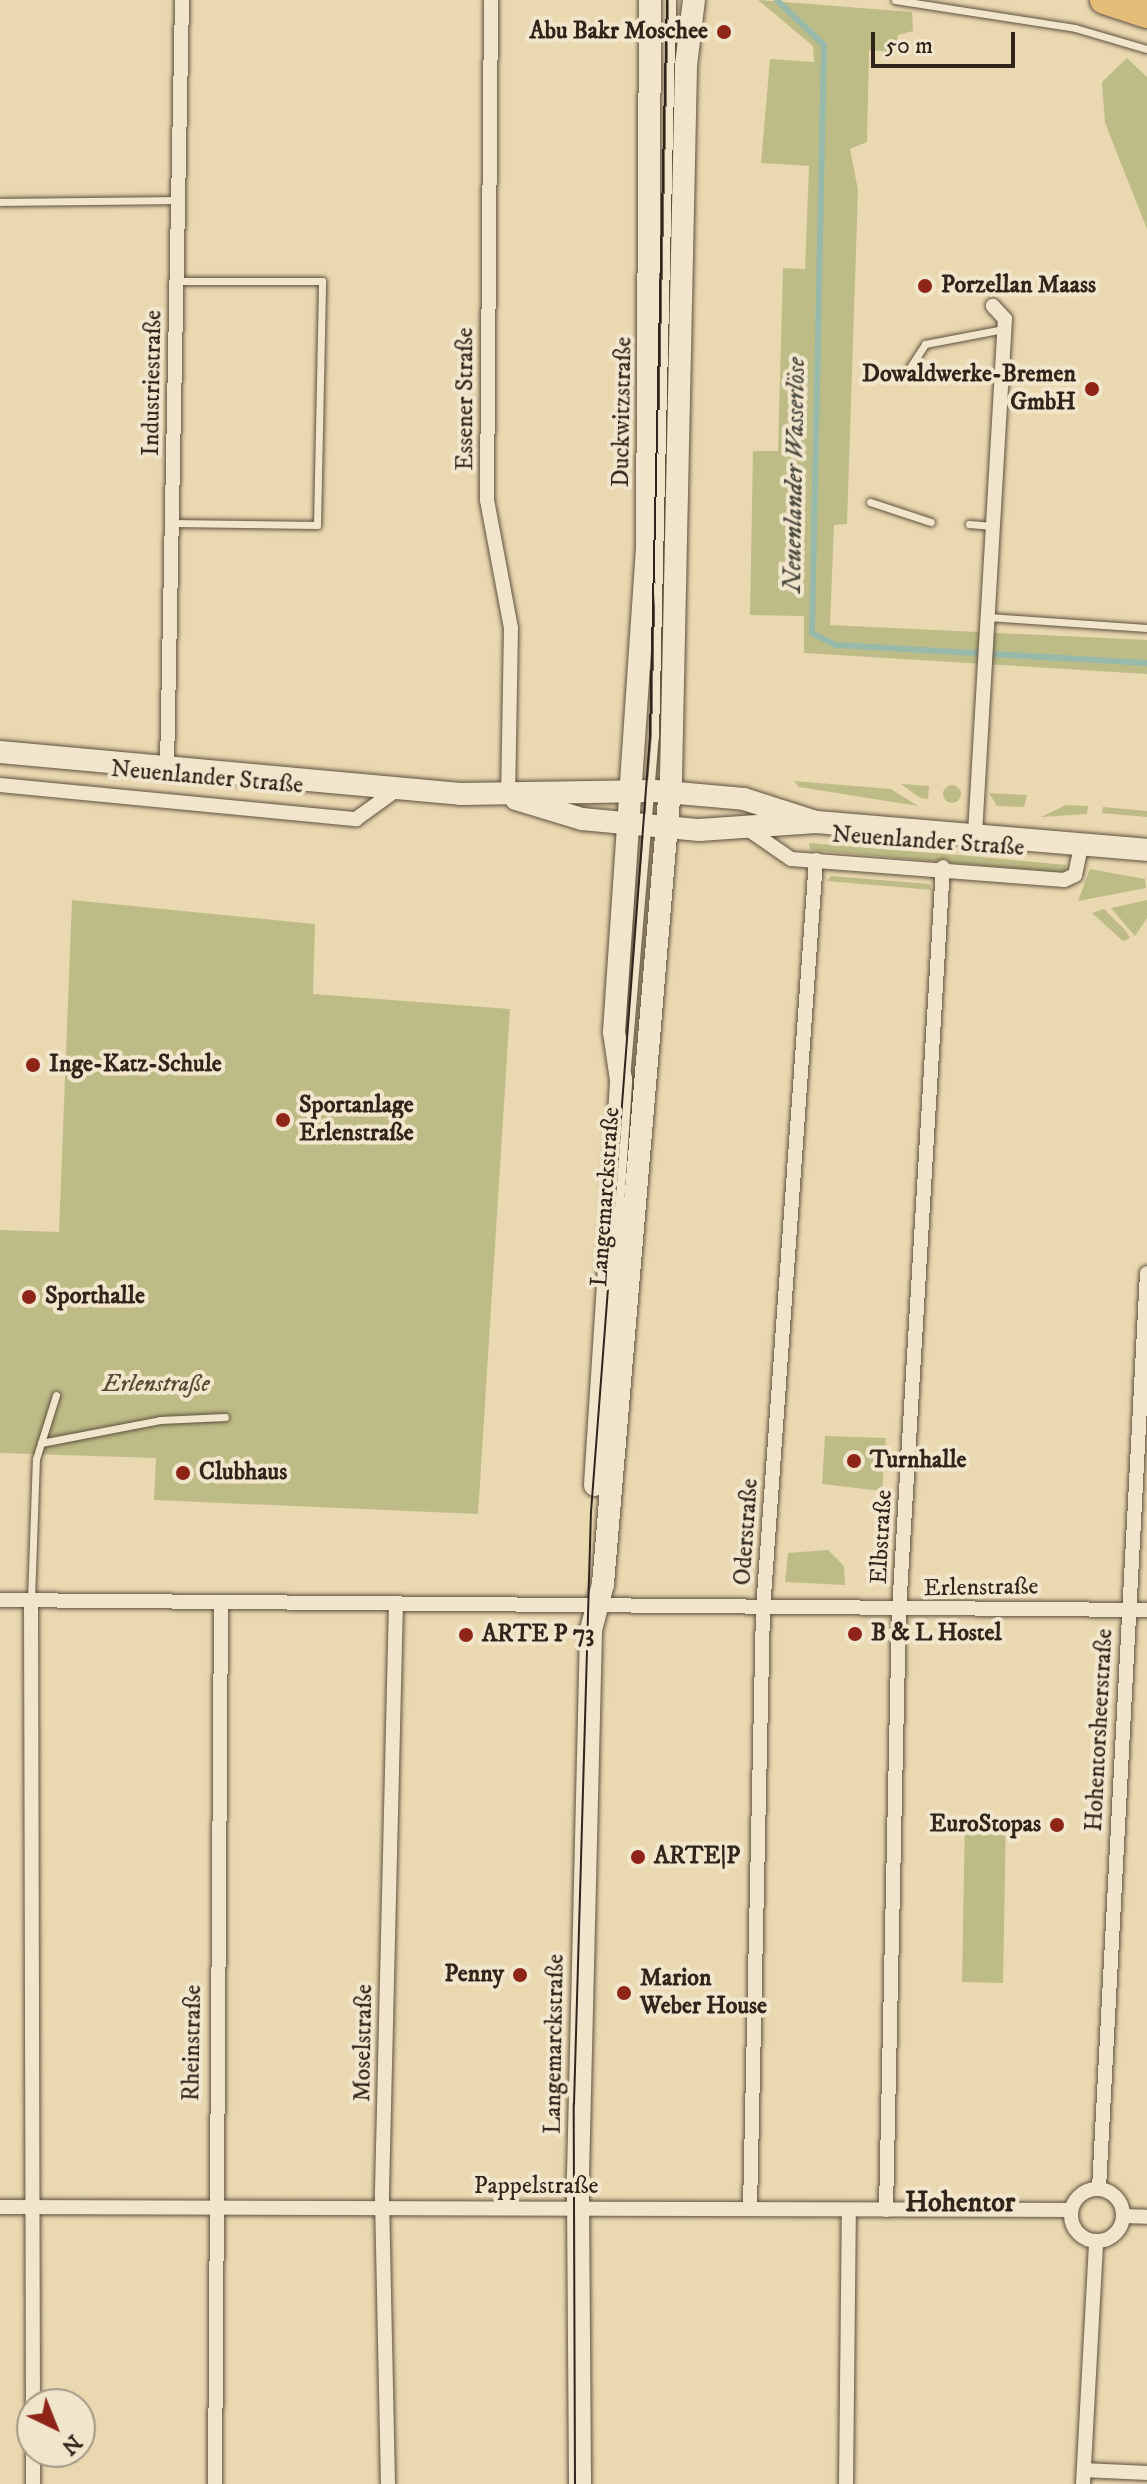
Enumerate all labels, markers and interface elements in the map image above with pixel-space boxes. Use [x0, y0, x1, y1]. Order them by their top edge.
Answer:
scale bar [875, 16, 1019, 66]
place label: Abu Bakr Moschee [529, 18, 708, 46]
marker: Abu Bakr Moschee [715, 23, 733, 41]
text: 50 m [885, 31, 933, 61]
place label: Porzellan Maass [941, 272, 1096, 300]
marker: Porzellan Maass [916, 277, 934, 295]
street label: Industriestraße [137, 310, 169, 456]
street label: Essener Straße [452, 327, 480, 471]
street label: Duckwitzstraße [607, 337, 639, 487]
water label: Neuenlander Wasserlöse [777, 357, 813, 593]
place label: Dowaldwerke-Bremen GmbH [862, 361, 1076, 417]
marker: Dowaldwerke-Bremen GmbH [1083, 380, 1101, 398]
street label: Neuenlander Straße [110, 755, 304, 801]
street label: Neuenlander Straße [831, 821, 1025, 863]
place label: Inge-Katz-Schule [49, 1051, 222, 1079]
marker: Inge-Katz-Schule [24, 1056, 42, 1074]
place label: Sportanlage Erlenstraße [299, 1092, 414, 1148]
street label: Langemarckstraße [585, 1106, 627, 1288]
marker: Sportanlage Erlenstraße [274, 1111, 292, 1129]
place label: Sporthalle [45, 1283, 145, 1311]
marker: Sporthalle [20, 1288, 38, 1306]
park label: Erlenstraße [102, 1371, 210, 1399]
place label: Turnhalle [870, 1447, 967, 1475]
marker: Turnhalle [845, 1452, 863, 1470]
place label: Clubhaus [199, 1459, 287, 1487]
marker: Clubhaus [174, 1464, 192, 1482]
street label: Oderstraße [729, 1478, 765, 1586]
street label: Elbstraße [865, 1489, 899, 1585]
street label: Erlenstraße [923, 1573, 1039, 1603]
place label: B & L Hostel [871, 1620, 1002, 1648]
place label: ARTE P 73 [482, 1621, 594, 1649]
marker: B & L Hostel [846, 1625, 864, 1643]
marker: ARTE P 73 [457, 1626, 475, 1644]
street label: Hohentorsheerstraße [1080, 1628, 1120, 1832]
place label: EuroStopas [930, 1811, 1041, 1839]
marker: EuroStopas [1048, 1816, 1066, 1834]
place label: ARTE|P [654, 1843, 740, 1871]
marker: ARTE|P [629, 1848, 647, 1866]
street label: Langemarckstraße [539, 1954, 571, 2134]
place label: Penny [444, 1961, 504, 1989]
place label: Marion Weber House [640, 1965, 767, 2021]
marker: Penny [511, 1966, 529, 1984]
street label: Moselstraße [349, 1984, 379, 2102]
marker: Marion Weber House [615, 1984, 633, 2002]
street label: Rheinstraße [178, 1985, 208, 2101]
street label: Pappelstraße [474, 2173, 598, 2201]
district label: Hohentor [905, 2186, 1015, 2220]
north arrow [16, 2388, 96, 2468]
text: N [56, 2428, 87, 2460]

